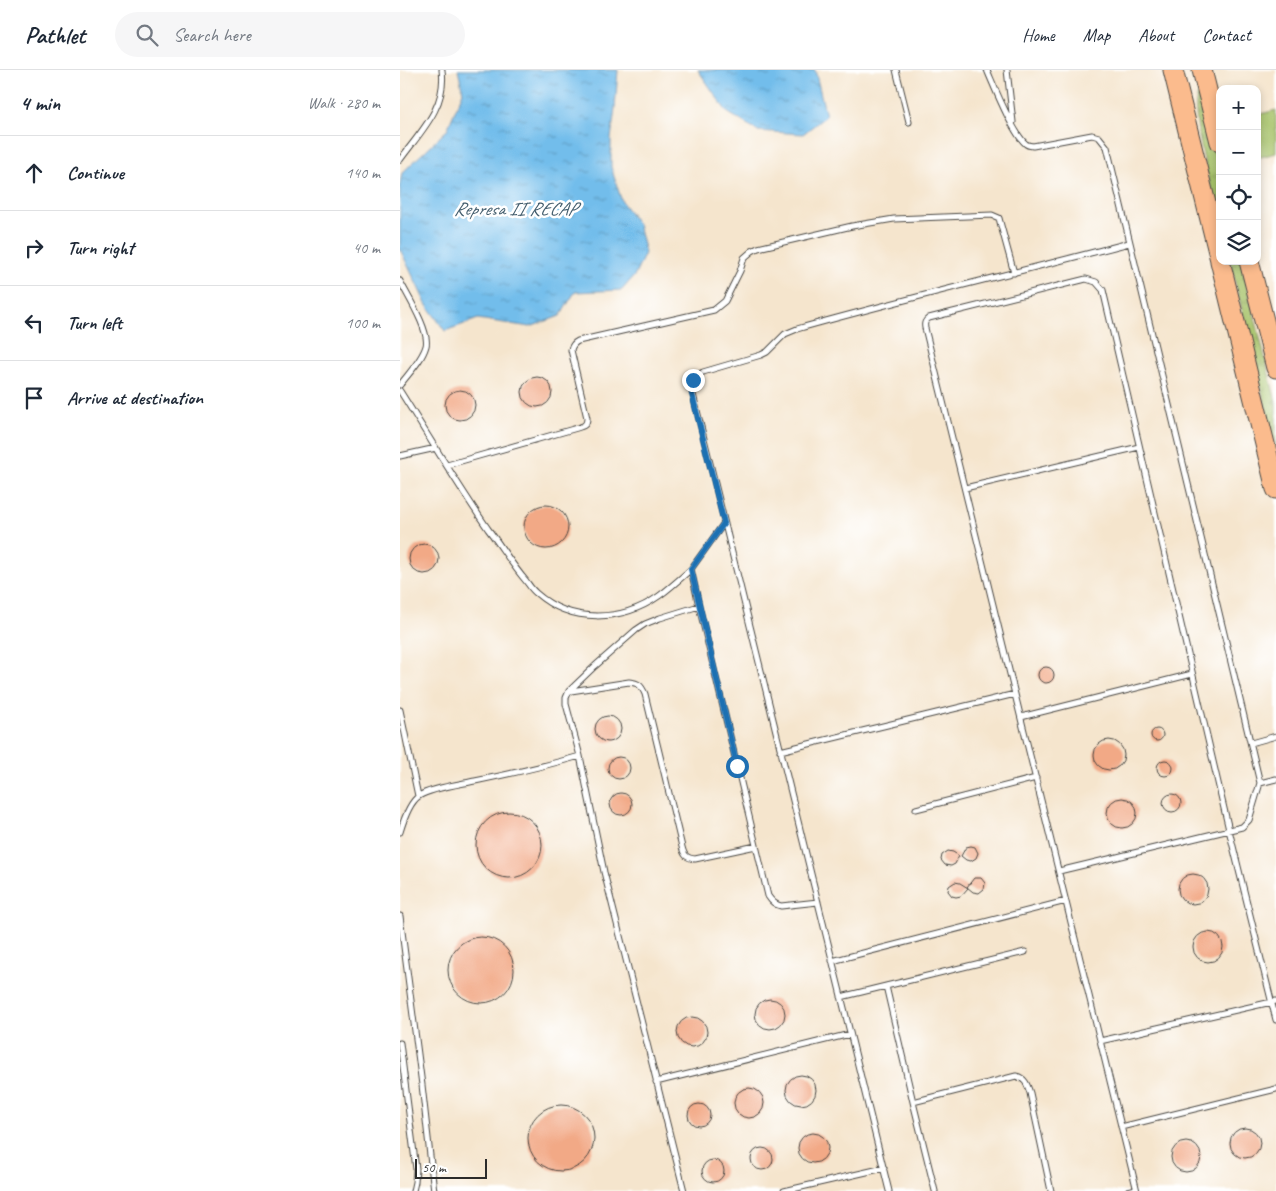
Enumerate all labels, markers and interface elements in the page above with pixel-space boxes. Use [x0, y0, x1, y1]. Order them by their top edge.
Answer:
search box [115, 12, 465, 57]
text: Pathlet [25, 20, 85, 50]
icon: search [133, 21, 161, 49]
text: Search here [173, 23, 251, 47]
text: Home [1022, 24, 1055, 46]
text: Map [1083, 24, 1110, 46]
text: About [1138, 24, 1174, 46]
text: Contact [1202, 24, 1251, 46]
map controls [1216, 85, 1261, 265]
button: + [1216, 85, 1261, 130]
text: 4 min [20, 90, 60, 116]
text: Walk · 280 m [308, 93, 380, 113]
button: − [1216, 130, 1261, 175]
icon: ahead [20, 159, 48, 187]
text: Continue [67, 161, 124, 185]
text: 140 m [346, 163, 380, 183]
button: locate [1216, 175, 1261, 220]
water label: Represa II RECAP [454, 197, 582, 221]
button: layers [1216, 220, 1261, 265]
icon: right [20, 234, 48, 262]
text: Turn right [67, 236, 134, 260]
text: 40 m [353, 238, 380, 258]
icon: left [20, 309, 48, 337]
text: Turn left [67, 311, 122, 335]
text: 100 m [346, 313, 380, 333]
route end [682, 369, 705, 392]
icon: arrive [20, 384, 48, 412]
text: Arrive at destination [67, 386, 203, 410]
route start [726, 755, 749, 778]
scale bar [415, 1156, 488, 1179]
text: 50 m [422, 1159, 446, 1176]

